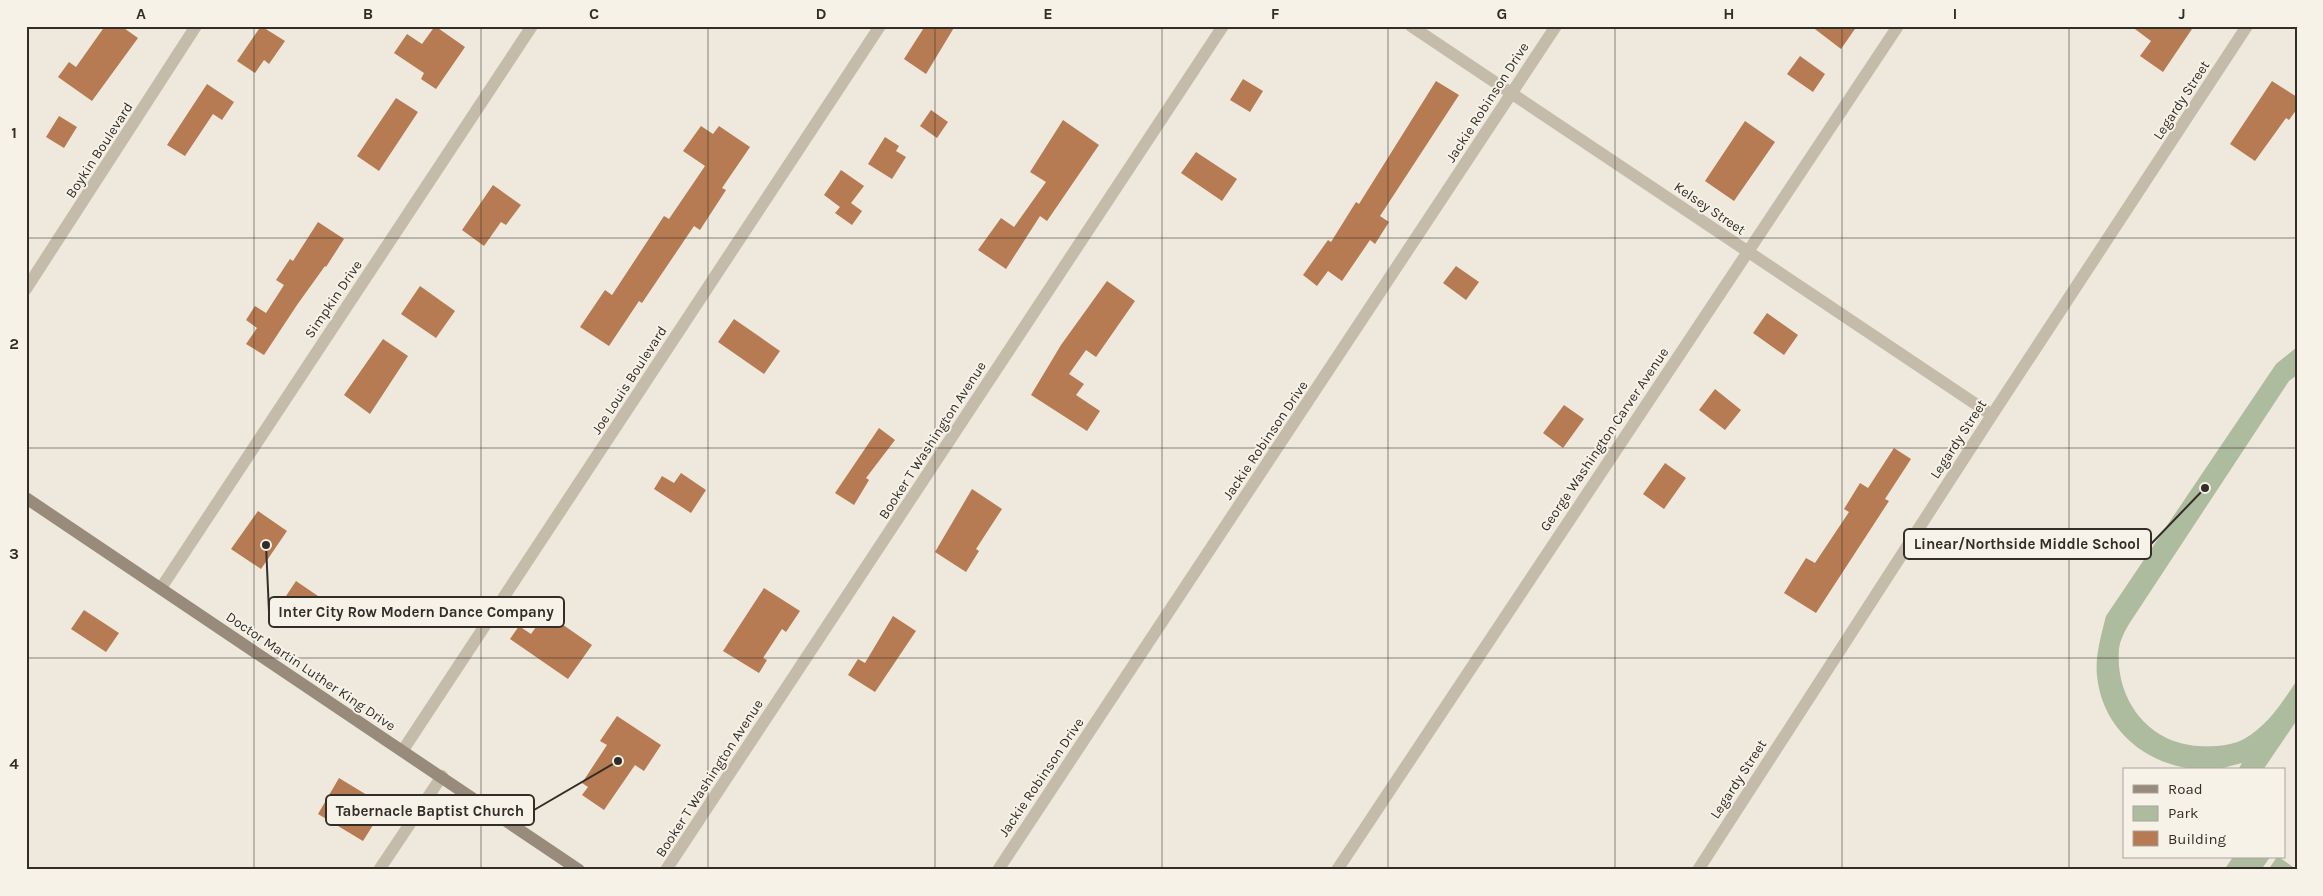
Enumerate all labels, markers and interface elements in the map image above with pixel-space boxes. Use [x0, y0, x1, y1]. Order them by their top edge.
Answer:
text: A [136, 4, 146, 23]
text: B [363, 4, 373, 23]
text: C [589, 4, 599, 23]
text: D [816, 4, 827, 23]
text: E [1043, 4, 1053, 23]
text: F [1271, 4, 1280, 23]
text: G [1497, 4, 1507, 23]
text: H [1723, 4, 1735, 23]
text: I [1953, 4, 1957, 23]
text: J [2178, 4, 2186, 23]
street label: Jackie Robinson Drive [1442, 39, 1533, 166]
street label: Legardy Street [2150, 57, 2213, 143]
street label: Boykin Boulevard [62, 99, 137, 201]
text: 1 [11, 123, 17, 142]
street label: Kelsey Street [1671, 178, 1749, 239]
street label: Simpkin Drive [301, 257, 366, 342]
street label: Joe Louis Boulevard [588, 323, 671, 437]
text: 2 [9, 334, 19, 353]
street label: George Washington Carver Avenue [1536, 344, 1672, 534]
street label: Booker T Washington Avenue [875, 358, 990, 522]
street label: Jackie Robinson Drive [1219, 378, 1312, 503]
street label: Legardy Street [1927, 396, 1990, 482]
callout: Linear/Northside Middle School [1904, 529, 2151, 559]
text: Linear/Northside Middle School [1914, 535, 2140, 553]
text: 3 [9, 544, 19, 563]
callout: Inter City Row Modern Dance Company [269, 597, 564, 627]
text: Inter City Row Modern Dance Company [278, 603, 554, 621]
street label: Doctor Martin Luther King Drive [223, 608, 399, 735]
street label: Booker T Washington Avenue [652, 696, 767, 860]
street label: Jackie Robinson Drive [995, 715, 1088, 840]
street label: Legardy Street [1707, 736, 1770, 822]
text: 4 [9, 754, 19, 773]
legend [2123, 768, 2286, 858]
text: Road [2168, 780, 2203, 798]
callout: Tabernacle Baptist Church [326, 795, 534, 825]
text: Tabernacle Baptist Church [336, 802, 524, 820]
text: Park [2168, 804, 2198, 822]
text: Building [2168, 830, 2226, 848]

